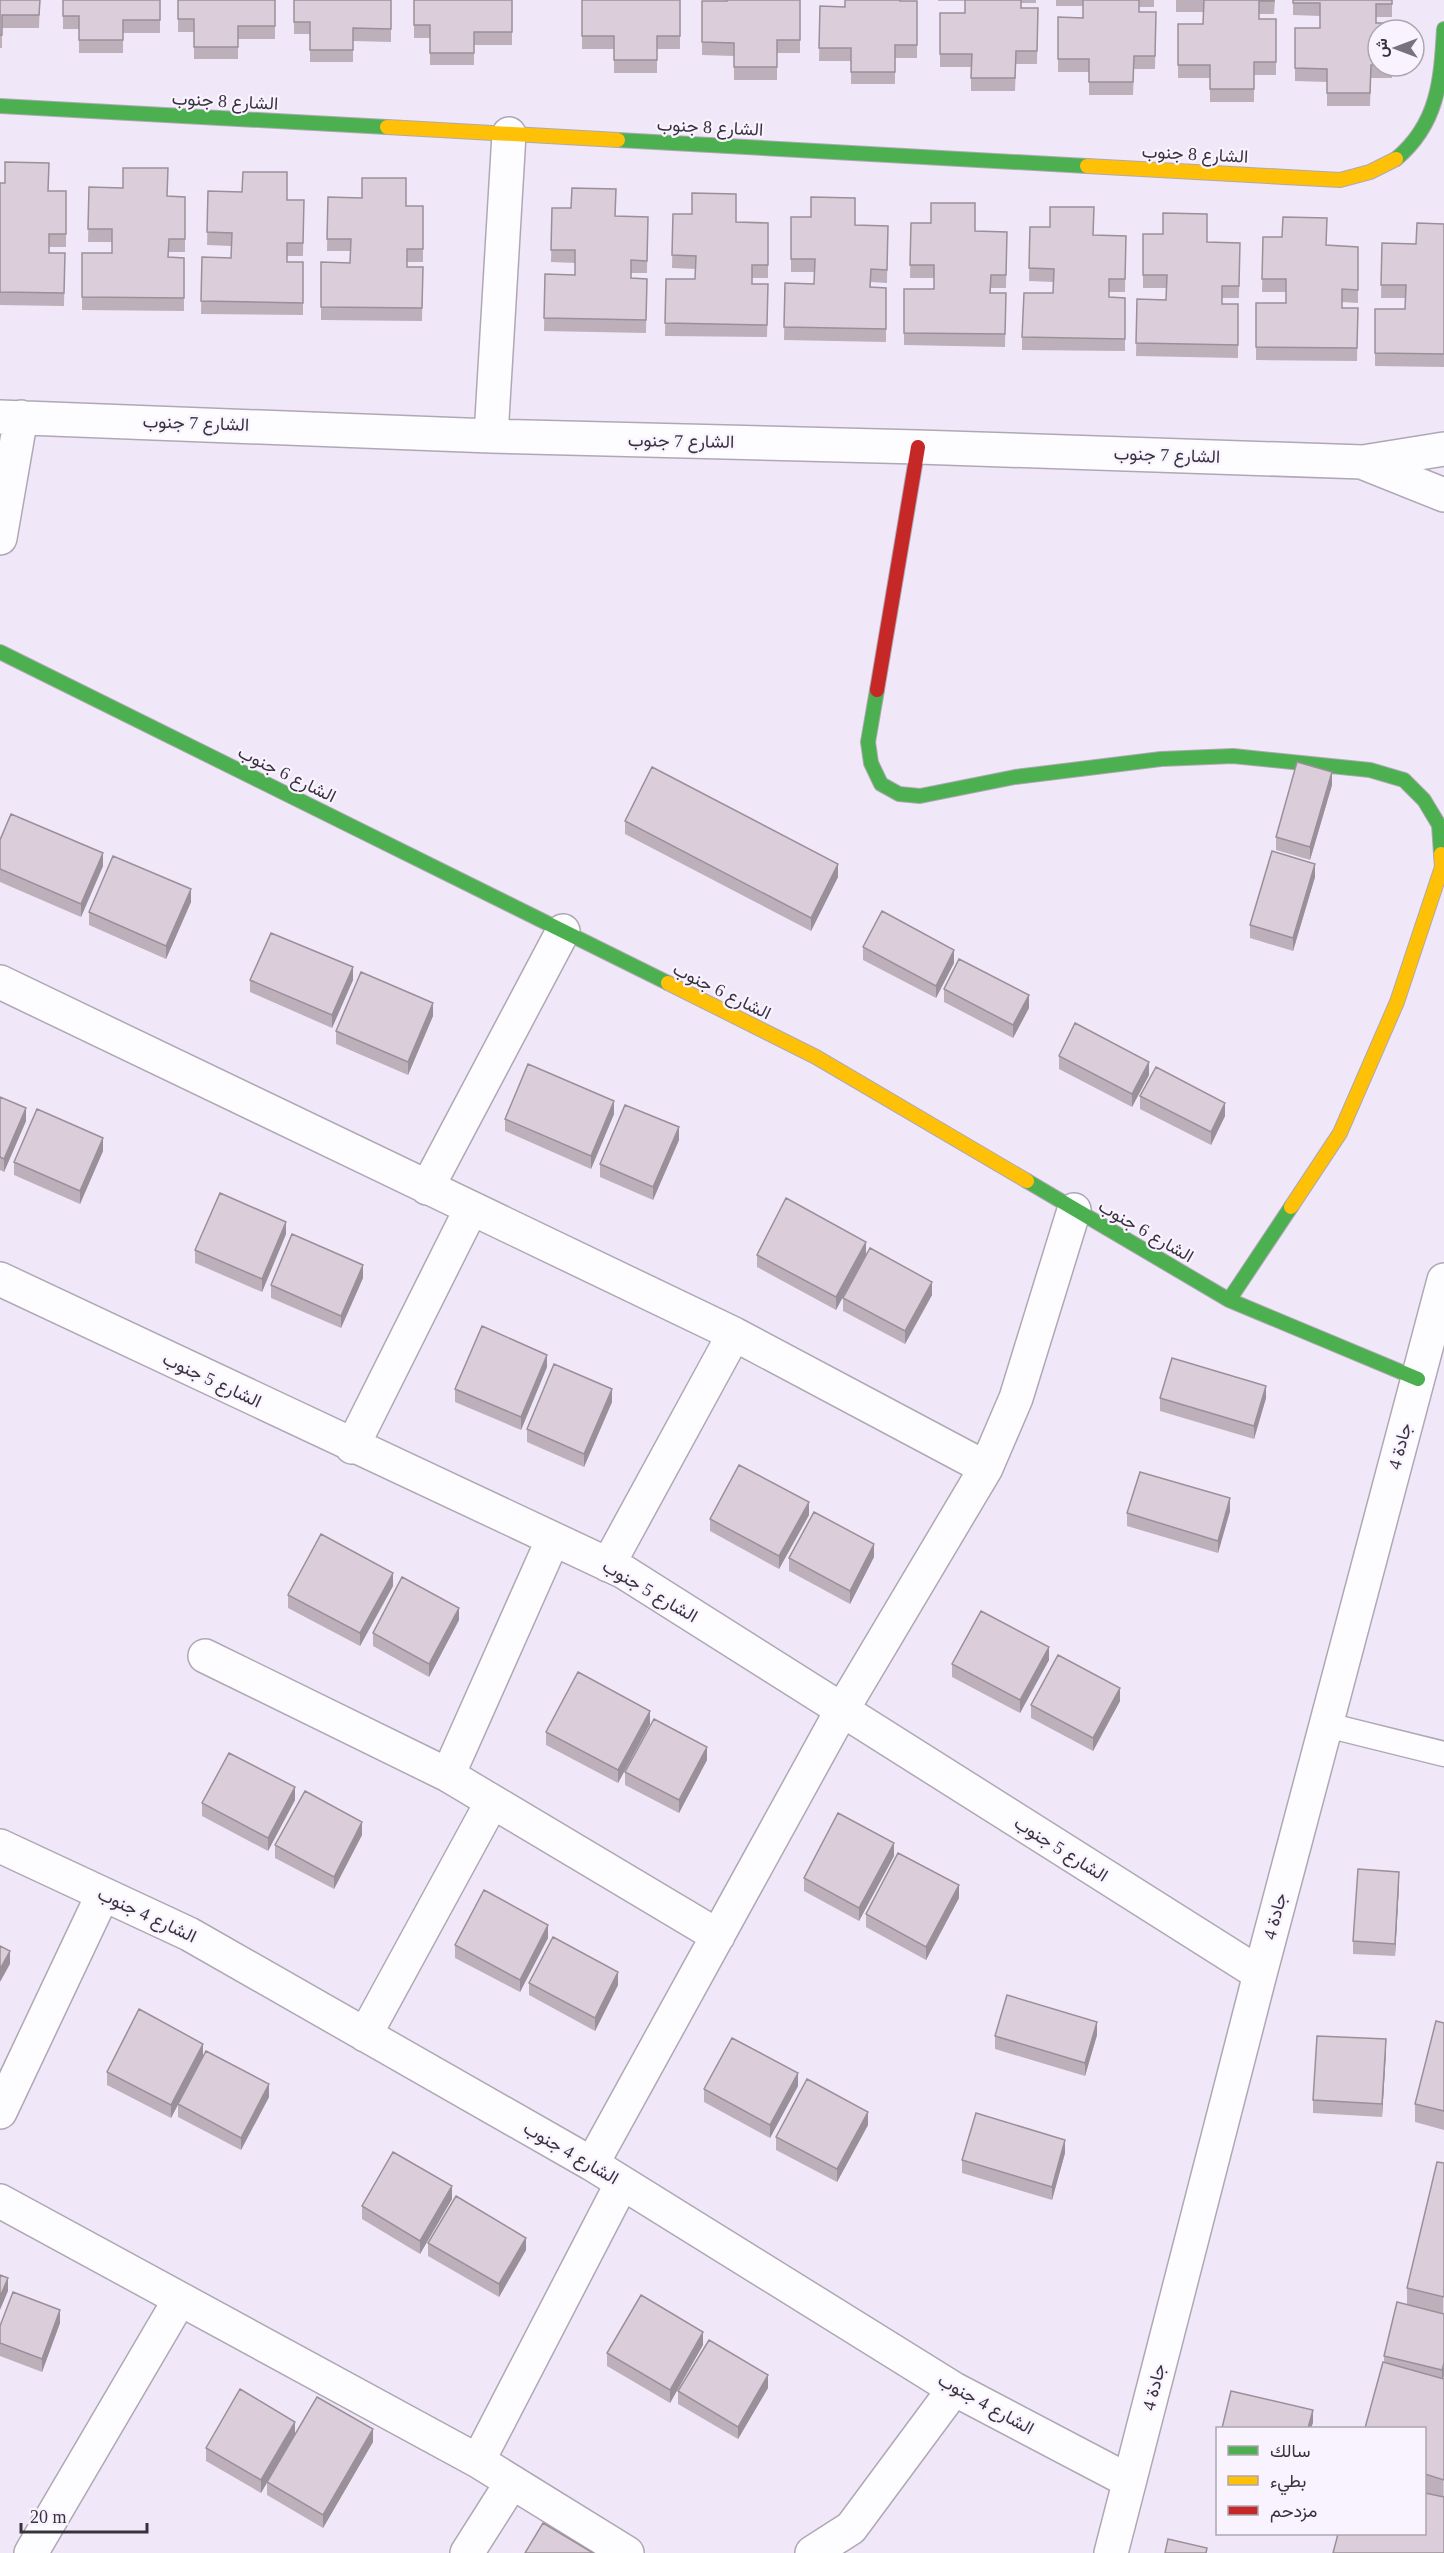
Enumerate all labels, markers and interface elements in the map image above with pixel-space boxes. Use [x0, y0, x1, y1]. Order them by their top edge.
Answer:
north arrow [1366, 18, 1426, 78]
text: ش [1373, 38, 1391, 58]
street label: الشارع 8 جنوب [171, 88, 279, 116]
street label: الشارع 8 جنوب [656, 114, 764, 142]
street label: الشارع 8 جنوب [1141, 141, 1249, 169]
street label: الشارع 7 جنوب [142, 411, 250, 437]
street label: الشارع 7 جنوب [628, 430, 734, 454]
street label: الشارع 7 جنوب [1113, 443, 1221, 469]
street label: الشارع 6 جنوب [234, 742, 339, 808]
street label: الشارع 6 جنوب [669, 959, 774, 1025]
street label: الشارع 6 جنوب [1094, 1196, 1197, 1268]
street label: الشارع 5 جنوب [159, 1348, 264, 1413]
street label: جادة 4 [1384, 1421, 1416, 1471]
street label: الشارع 5 جنوب [598, 1556, 701, 1628]
street label: الشارع 5 جنوب [1010, 1812, 1111, 1887]
street label: الشارع 4 جنوب [94, 1883, 199, 1948]
street label: جادة 4 [1259, 1891, 1291, 1941]
street label: الشارع 4 جنوب [519, 2118, 622, 2190]
street label: جادة 4 [1139, 2362, 1169, 2412]
street label: الشارع 4 جنوب [934, 2369, 1037, 2440]
legend [1216, 2427, 1426, 2535]
text: سالك [1270, 2441, 1310, 2461]
text: بطيء [1270, 2471, 1306, 2496]
scale bar [21, 2496, 147, 2534]
text: مزدحم [1270, 2501, 1317, 2523]
text: 20 m [30, 2507, 67, 2527]

